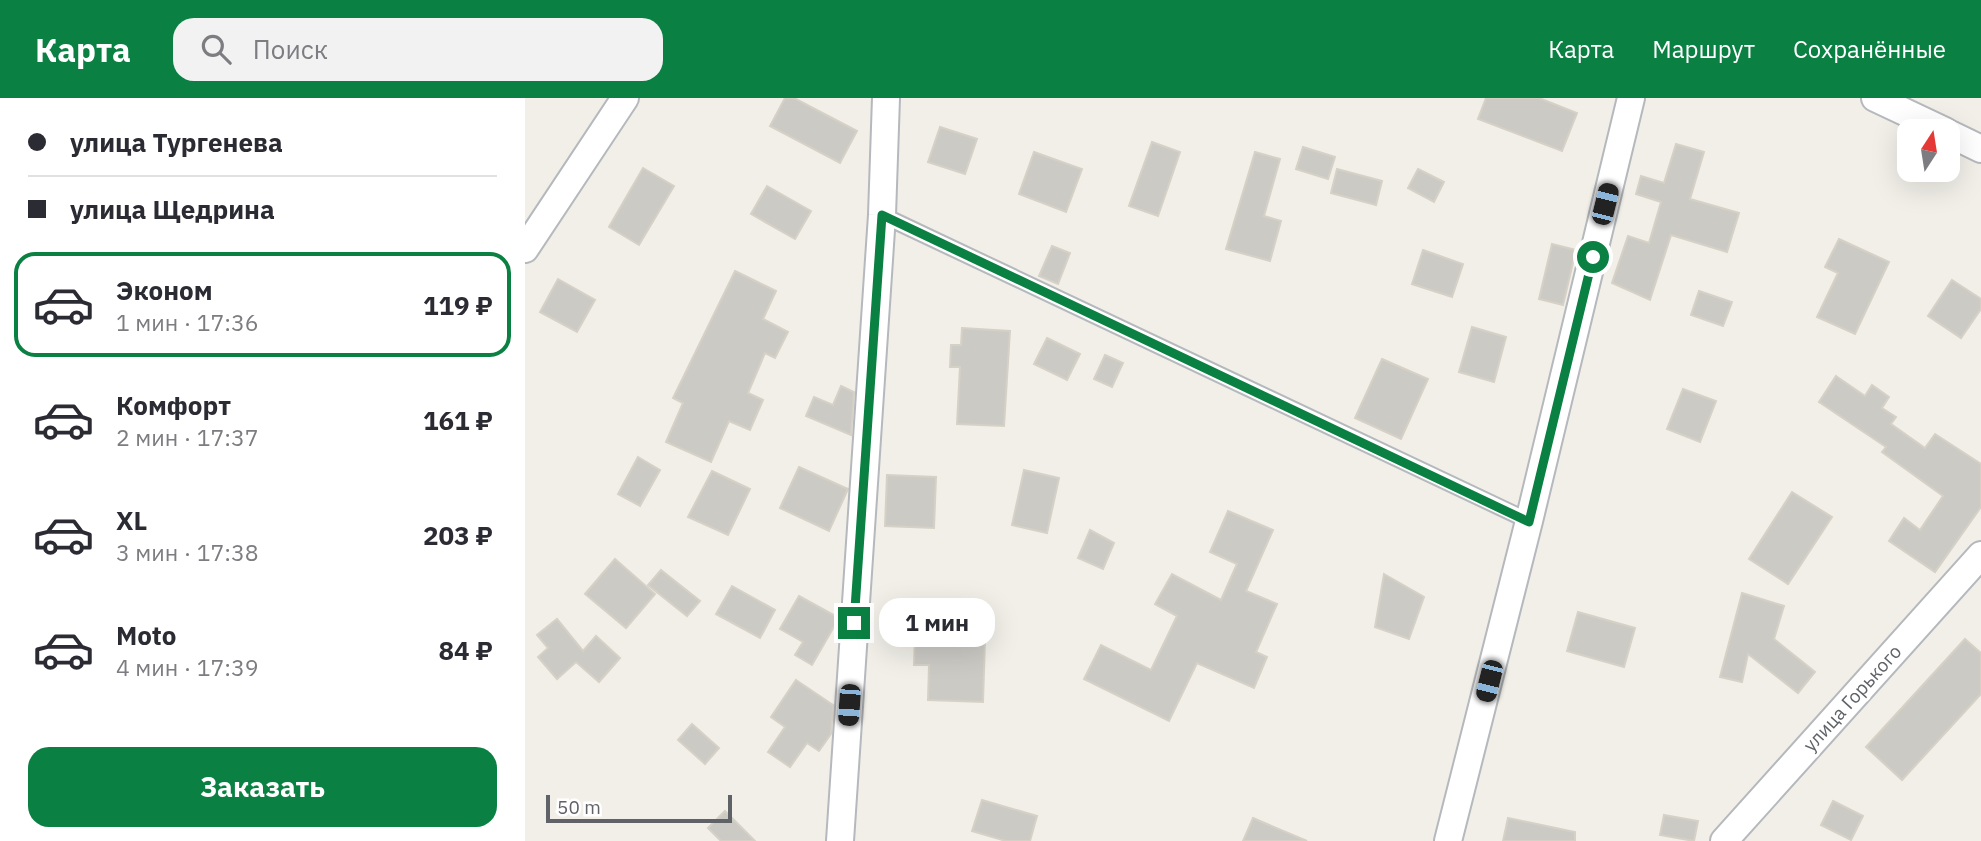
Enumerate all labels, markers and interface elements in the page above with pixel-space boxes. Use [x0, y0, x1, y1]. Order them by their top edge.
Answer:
search box [173, 18, 663, 81]
text: Карта [35, 28, 131, 71]
icon: search [197, 30, 235, 68]
text: Поиск [253, 32, 328, 66]
text: Карта [1548, 33, 1614, 65]
text: Маршрут [1652, 33, 1755, 65]
text: Сохранённые [1793, 33, 1946, 65]
north arrow [1897, 119, 1960, 182]
map controls [1897, 119, 1960, 182]
text: улица Тургенева [70, 125, 283, 159]
car [1590, 181, 1621, 227]
text: улица Щедрина [70, 192, 275, 226]
route start [1577, 241, 1609, 273]
icon: car [32, 273, 95, 336]
text: Эконом [116, 273, 213, 307]
text: 119 ₽ [423, 288, 493, 322]
text: 1 мин · 17:36 [116, 307, 259, 337]
icon: car [32, 388, 95, 451]
text: Комфорт [116, 388, 231, 422]
text: 161 ₽ [423, 403, 493, 437]
text: 2 мин · 17:37 [116, 422, 259, 452]
icon: car [32, 503, 95, 566]
text: XL [116, 503, 147, 537]
text: 203 ₽ [423, 518, 493, 552]
text: 3 мин · 17:38 [116, 537, 259, 567]
callout: 1 мин [879, 598, 994, 648]
route end [838, 607, 870, 639]
text: 1 мин [905, 607, 969, 637]
icon: car [32, 618, 95, 681]
text: Moto [116, 618, 176, 652]
text: 84 ₽ [438, 633, 493, 667]
street label: улица Горького [1798, 640, 1906, 756]
text: 4 мин · 17:39 [116, 652, 259, 682]
car [1474, 658, 1505, 704]
car [838, 683, 861, 727]
button: Заказать [28, 747, 497, 827]
scale bar [546, 792, 731, 824]
text: 50 m [557, 795, 601, 819]

